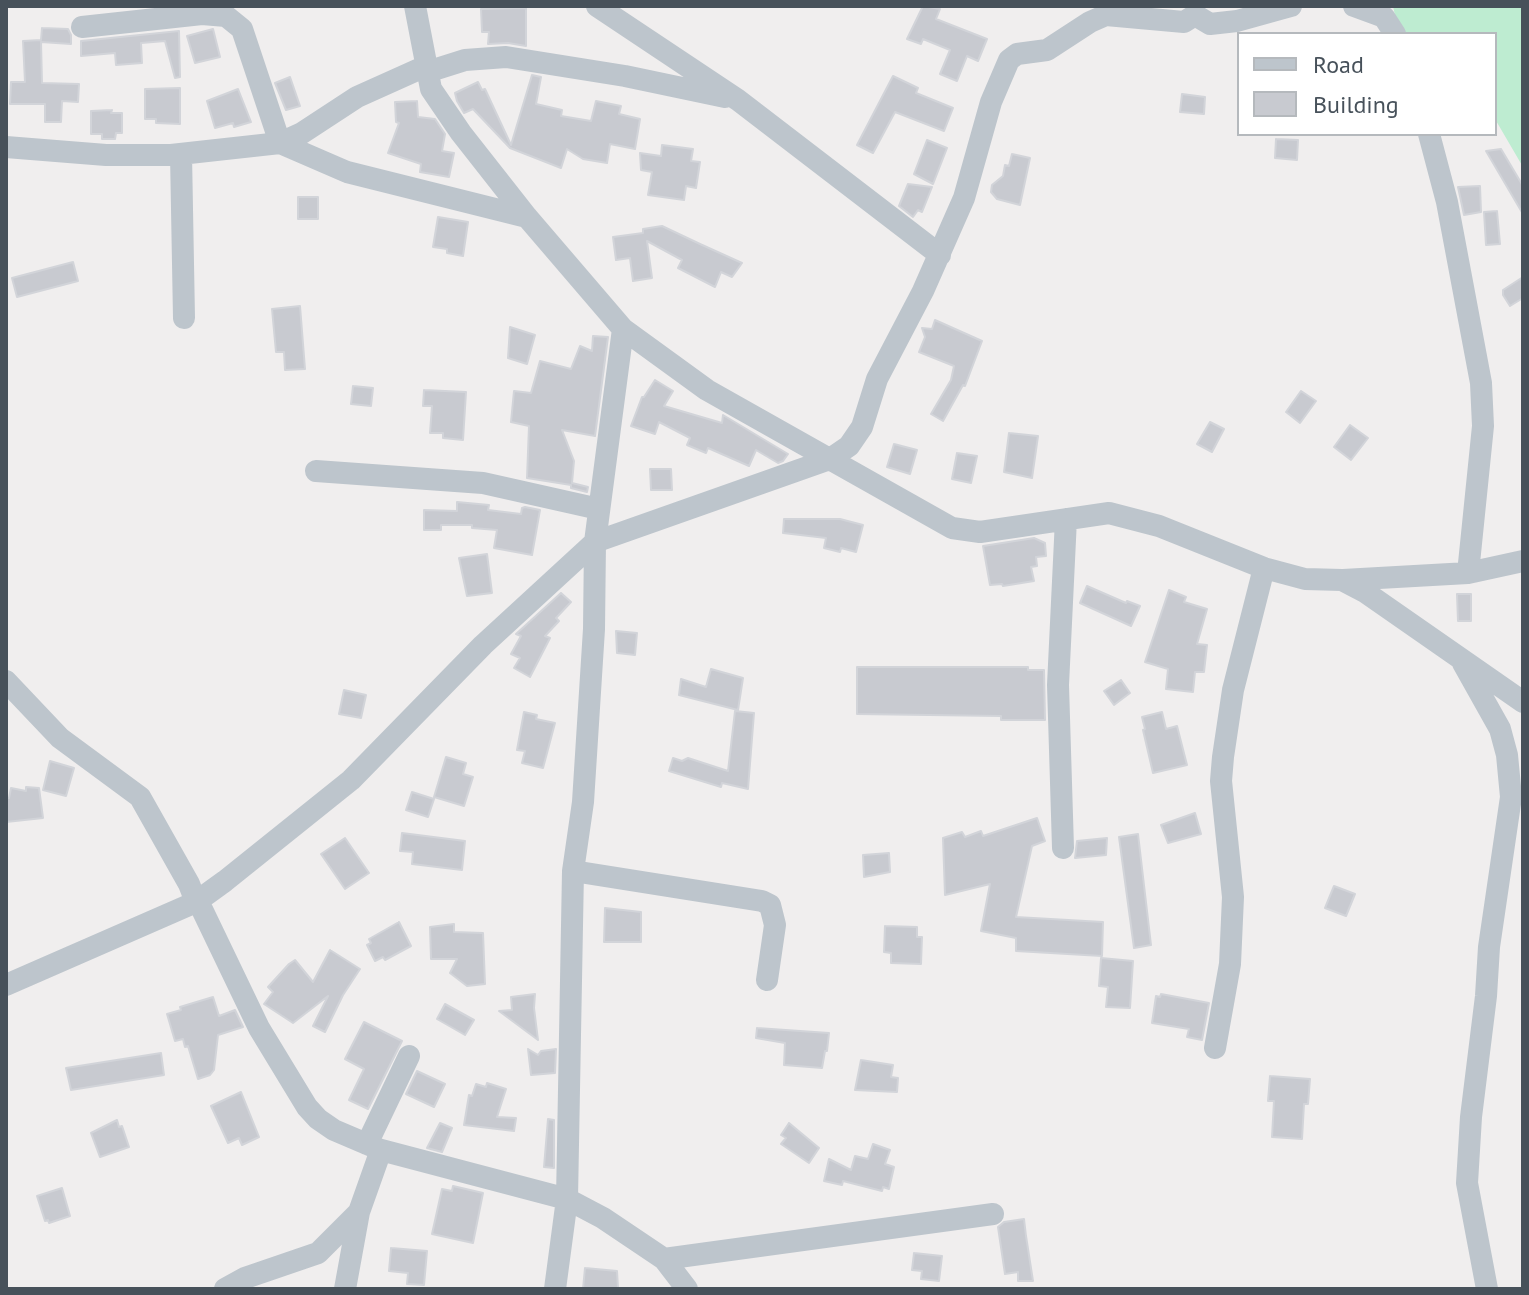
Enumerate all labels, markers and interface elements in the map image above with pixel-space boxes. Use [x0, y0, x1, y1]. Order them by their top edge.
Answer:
legend [1237, 32, 1497, 136]
text: Road [1313, 49, 1364, 80]
text: Building [1313, 89, 1399, 120]

